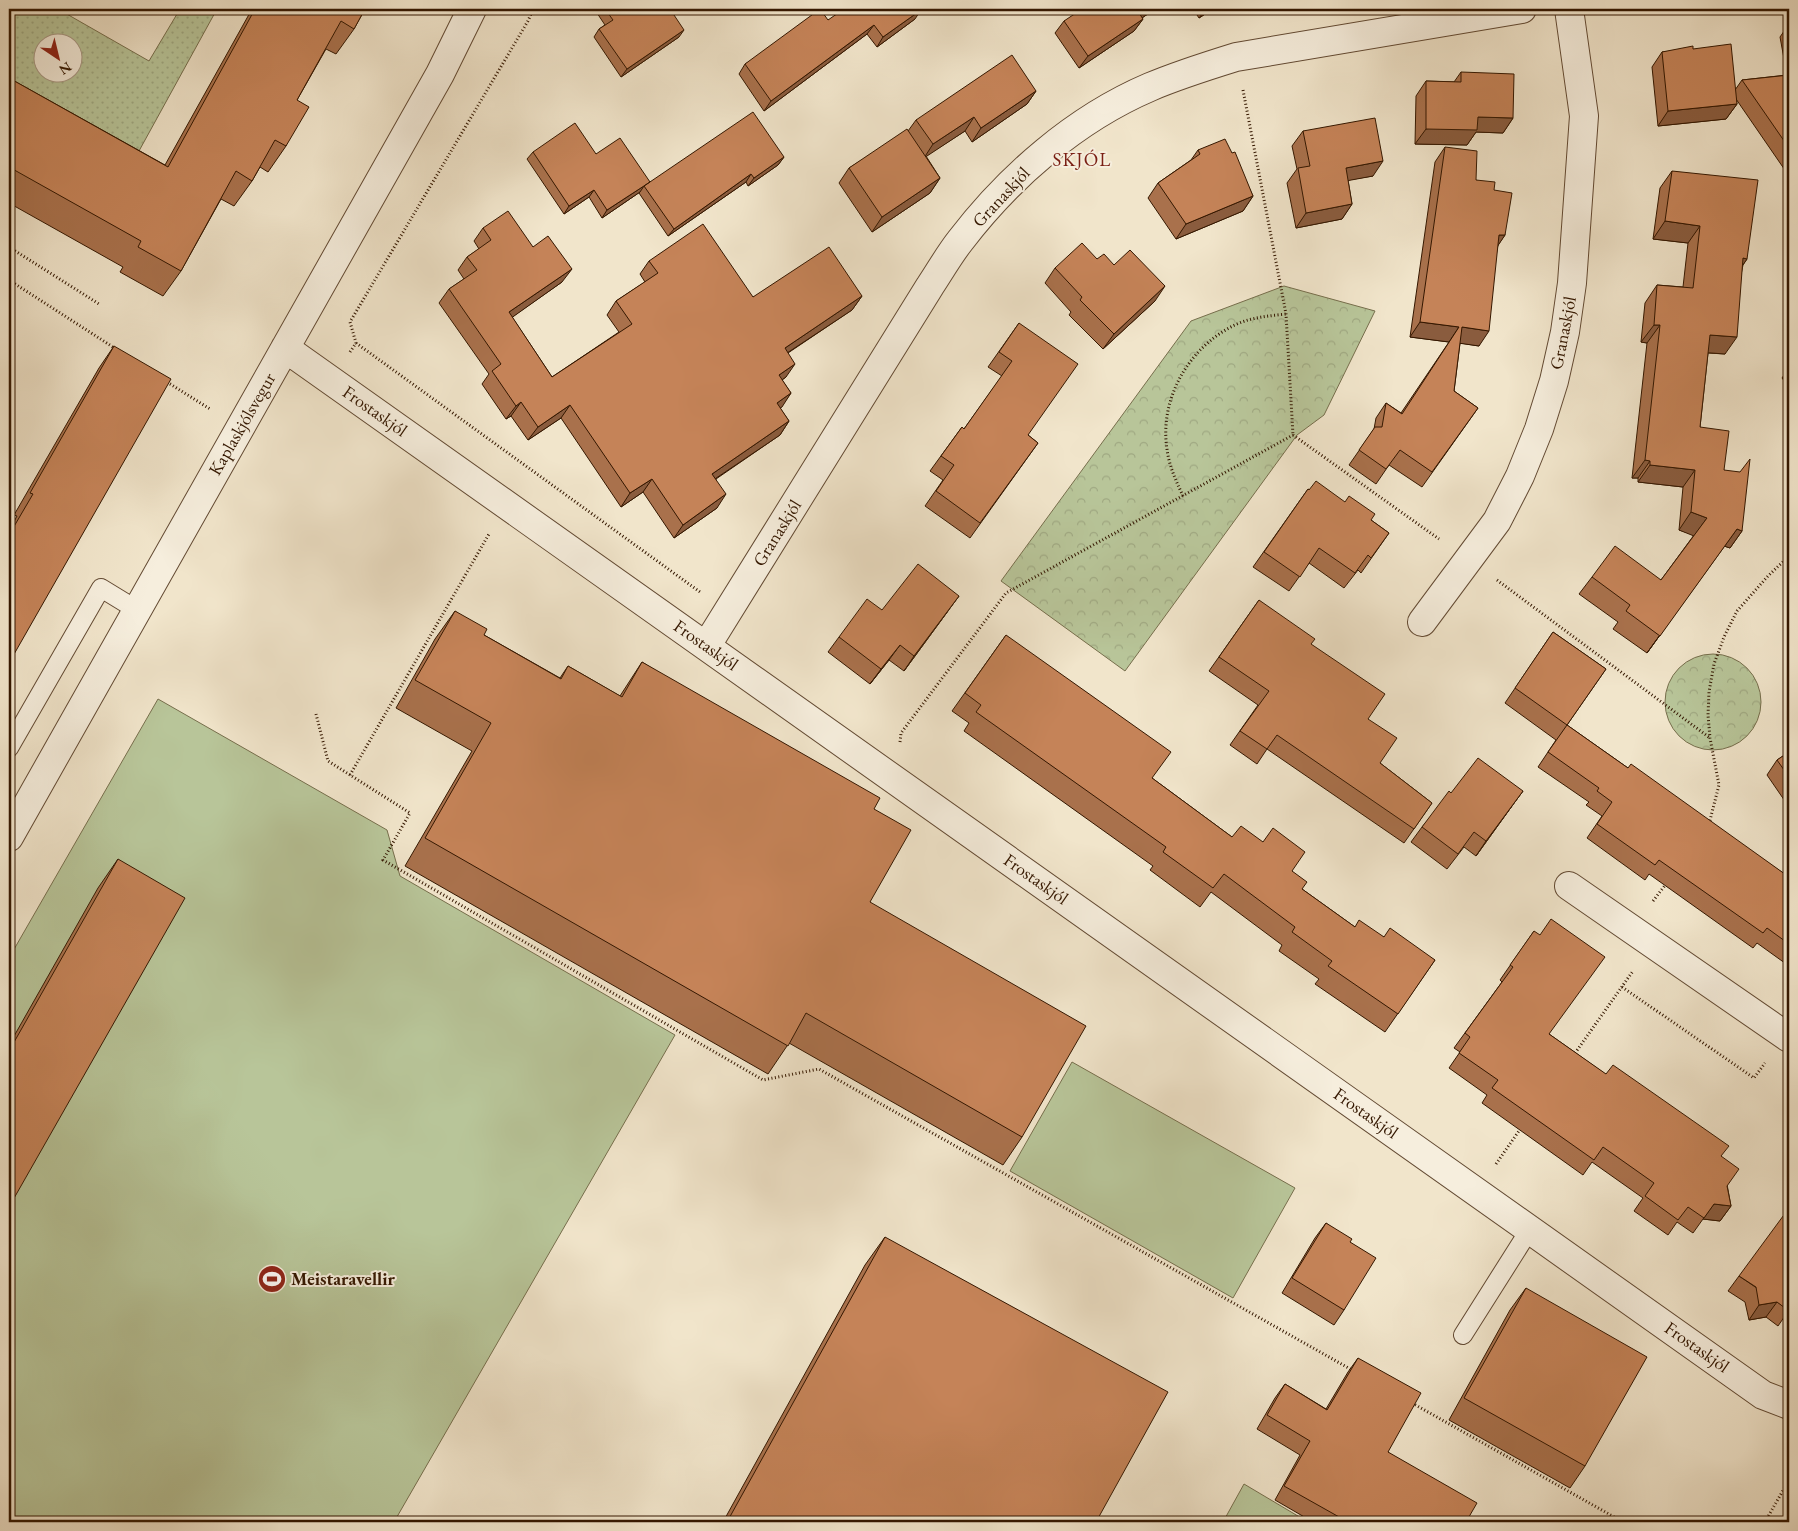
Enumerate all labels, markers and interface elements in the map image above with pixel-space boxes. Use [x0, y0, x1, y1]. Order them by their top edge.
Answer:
north arrow [32, 32, 82, 82]
text: N [55, 58, 75, 80]
district label: SKJÓL [1053, 147, 1111, 172]
street label: Granaskjól [967, 162, 1034, 232]
street label: Granaskjól [1544, 294, 1581, 372]
street label: Kaplaskjólsvegur [203, 368, 280, 479]
street label: Frostaskjól [338, 380, 412, 441]
street label: Granaskjól [747, 495, 806, 570]
street label: Frostaskjól [669, 614, 743, 675]
street label: Frostaskjól [999, 848, 1073, 909]
street label: Frostaskjól [1329, 1082, 1403, 1143]
sports icon: Meistaravellir [257, 1264, 287, 1294]
place label: Meistaravellir [291, 1267, 395, 1290]
street label: Frostaskjól [1660, 1316, 1734, 1377]

